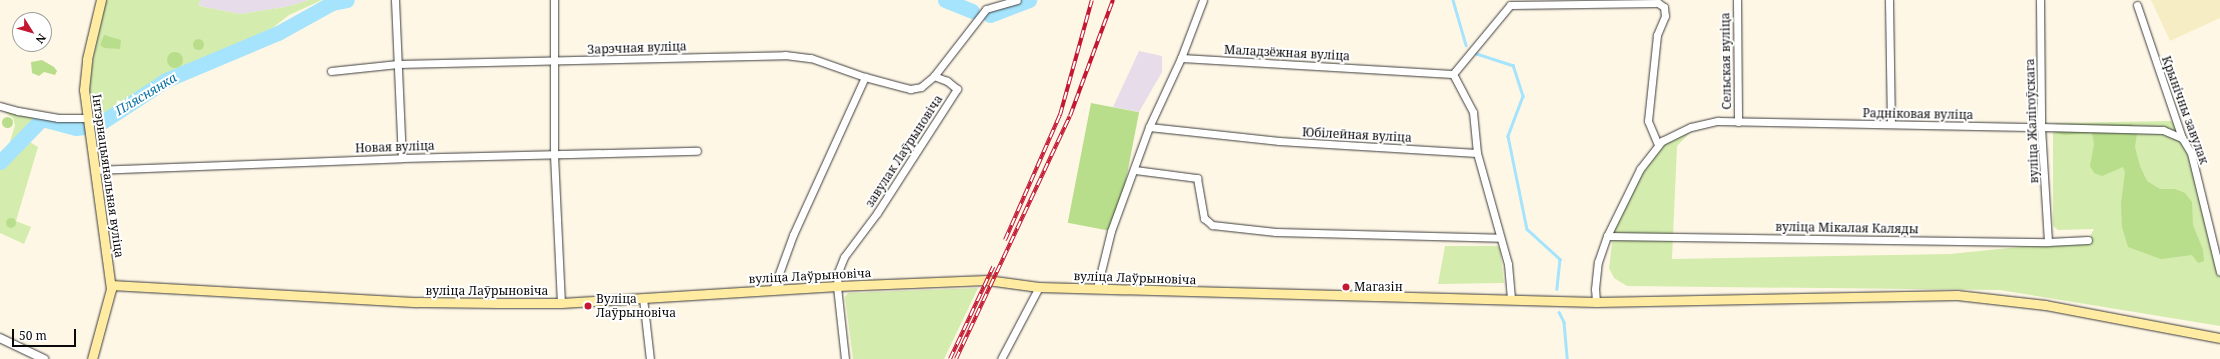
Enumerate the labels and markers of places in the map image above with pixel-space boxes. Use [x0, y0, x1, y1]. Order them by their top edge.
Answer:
place label: Магазін [1354, 280, 1403, 294]
marker: Магазін [1341, 282, 1351, 292]
place label: Вуліца Лаўрыновіча [596, 292, 676, 320]
marker: Вуліца Лаўрыновіча [583, 301, 593, 311]

